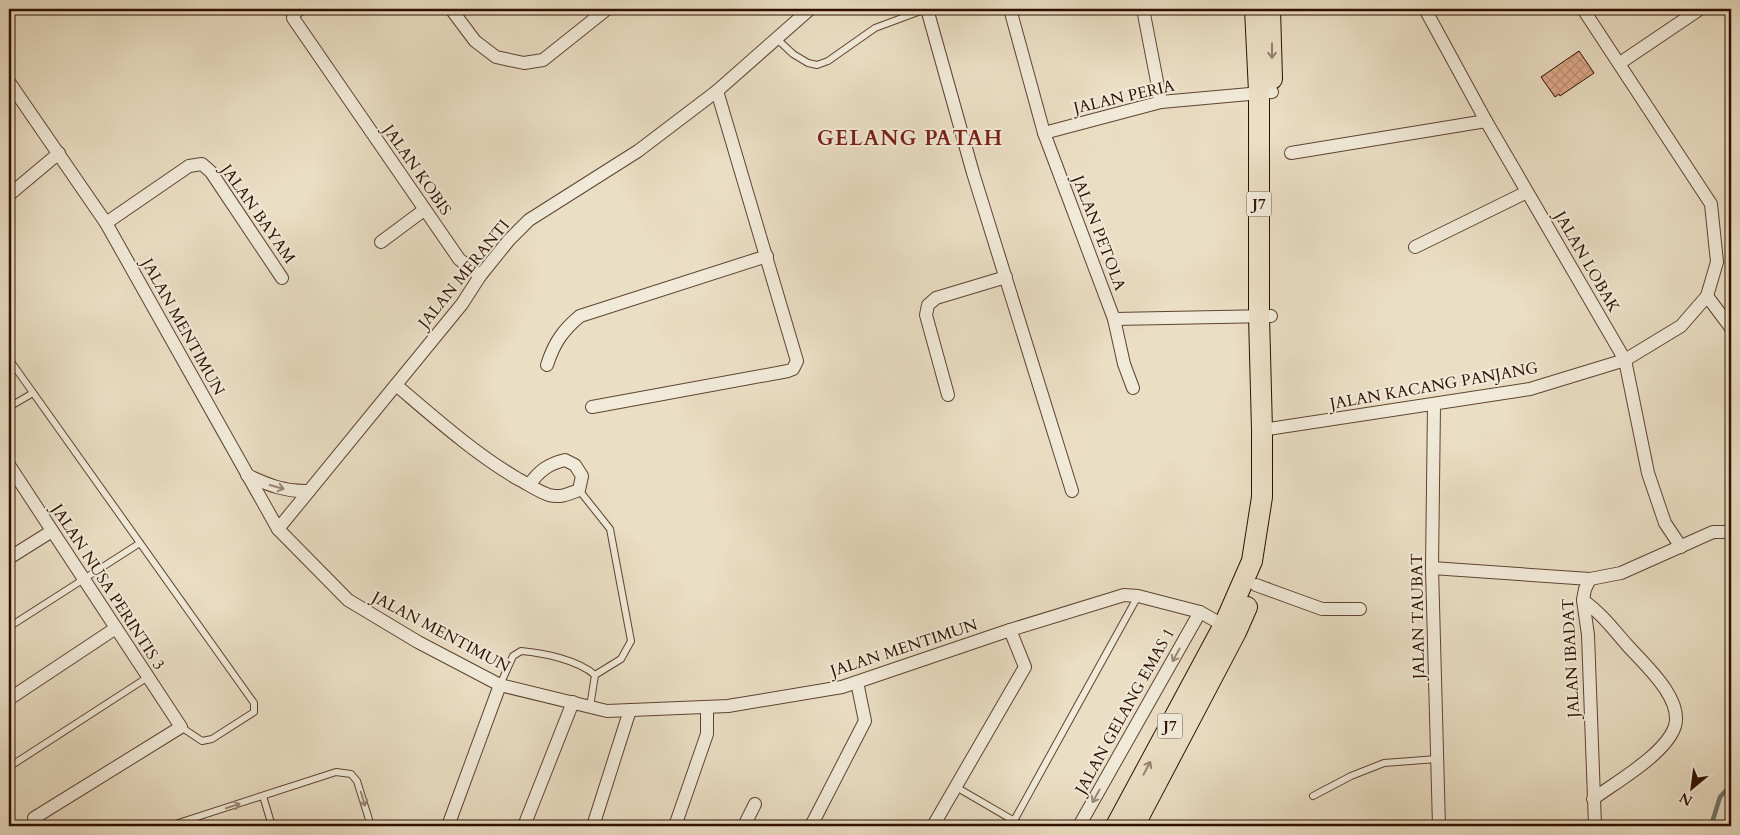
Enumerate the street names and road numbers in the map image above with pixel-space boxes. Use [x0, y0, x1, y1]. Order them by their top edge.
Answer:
street label: JALAN PERIA [1069, 75, 1177, 120]
street label: JALAN KOBIS [376, 119, 456, 220]
street label: JALAN BAYAM [214, 158, 300, 268]
street label: JALAN PETOLA [1066, 170, 1131, 294]
road number: J7 [1246, 192, 1272, 216]
street label: JALAN LOBAK [1548, 206, 1625, 317]
street label: JALAN MERANTI [412, 215, 515, 335]
street label: JALAN MENTIMUN [135, 253, 230, 400]
street label: JALAN KACANG PANJANG [1326, 357, 1540, 415]
street label: JALAN NUSA PERINTIS 3 [45, 498, 170, 674]
street label: JALAN TAUBAT [1406, 553, 1430, 681]
street label: JALAN MENTIMUN [366, 585, 514, 678]
street label: JALAN IBADAT [1557, 597, 1585, 720]
street label: JALAN MENTIMUN [826, 614, 981, 683]
street label: JALAN GELANG EMAS 1 [1069, 624, 1180, 800]
road number: J7 [1158, 714, 1182, 738]

